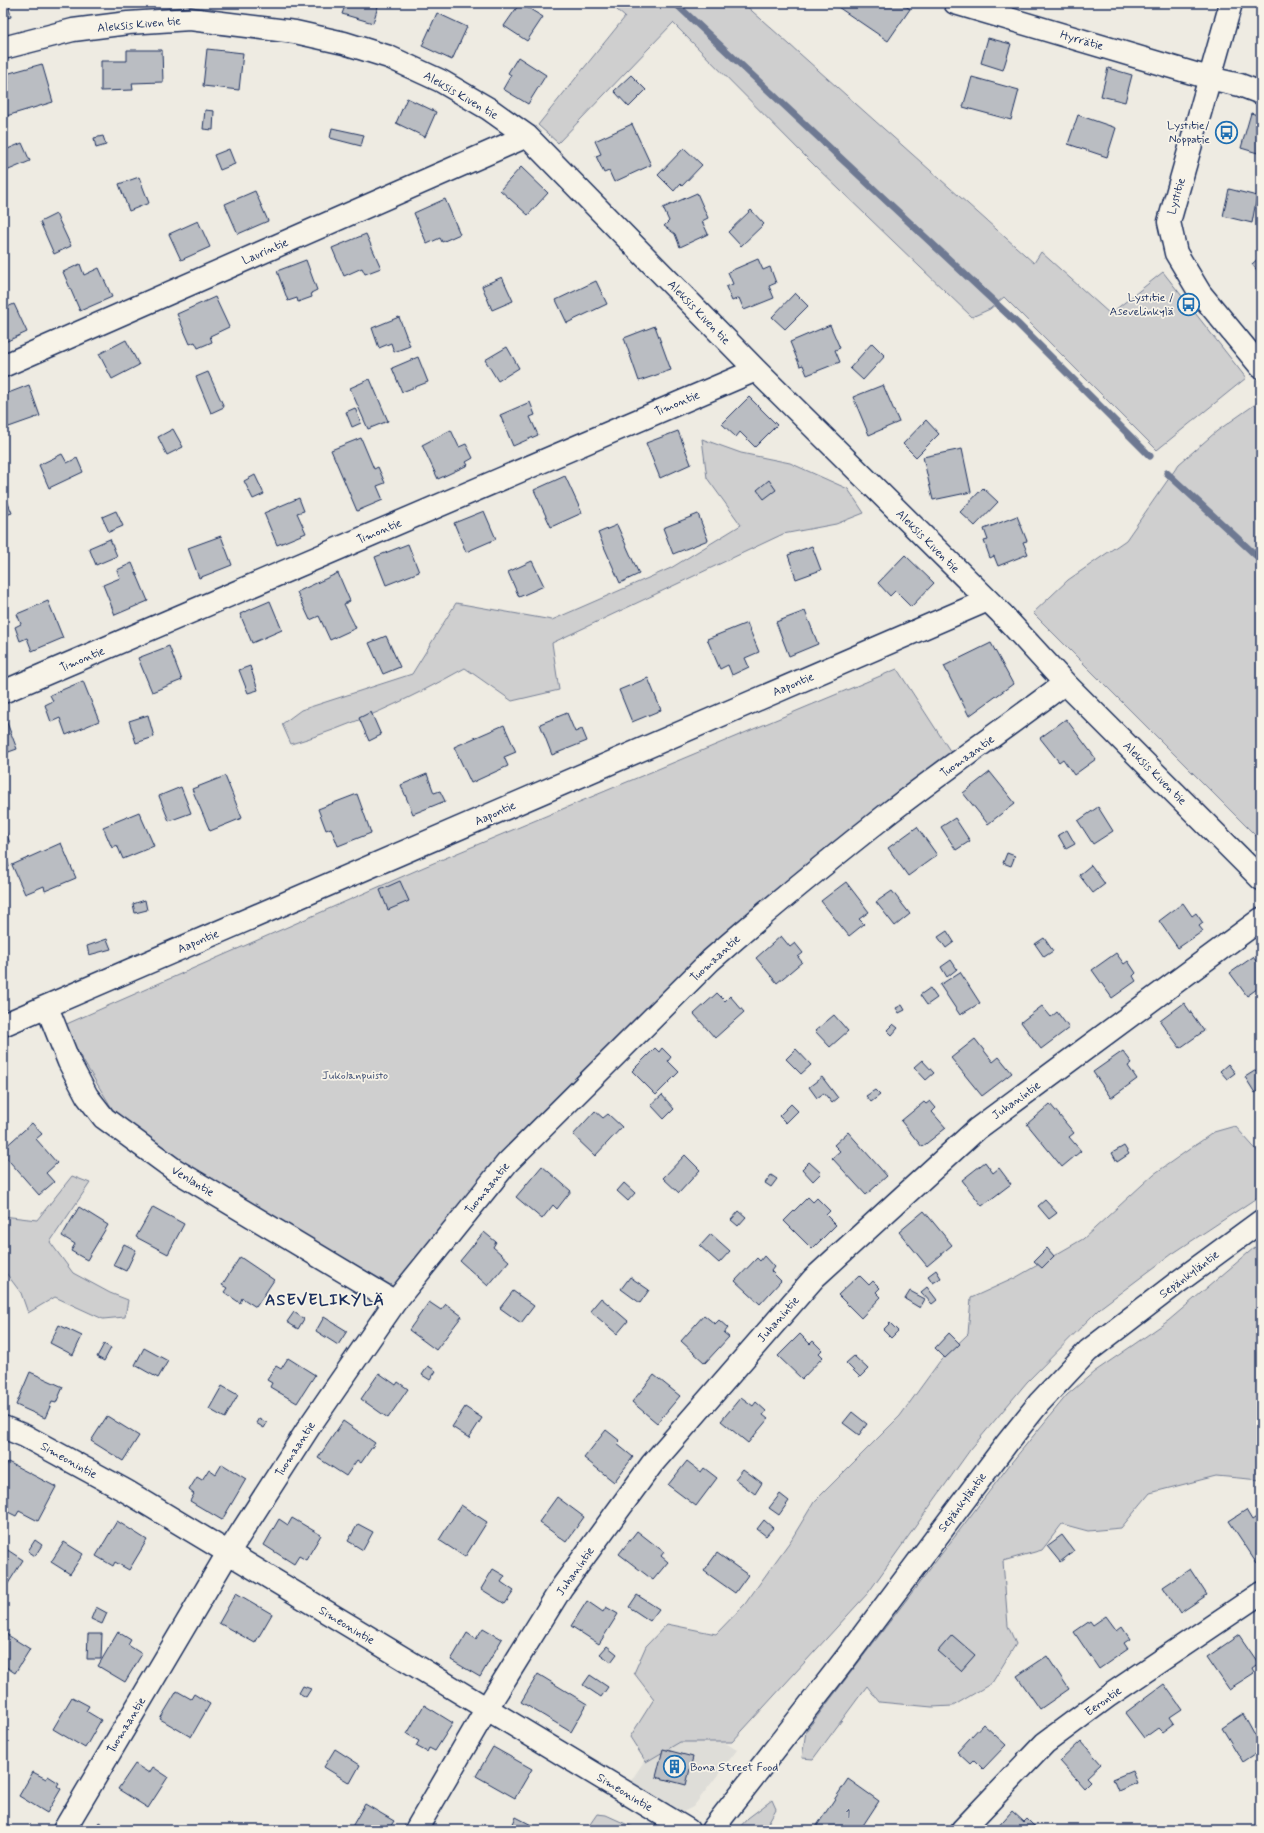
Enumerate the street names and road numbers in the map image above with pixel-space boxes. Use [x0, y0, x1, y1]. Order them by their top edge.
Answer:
street label: Aleksis Kiven tie [97, 13, 182, 37]
street label: Hyrrätie [1058, 27, 1105, 55]
street label: Aleksis Kiven tie [420, 68, 501, 124]
street label: Lystitie [1164, 176, 1190, 217]
street label: Laurintie [240, 235, 291, 269]
street label: Aleksis Kiven tie [663, 277, 733, 348]
street label: Timontie [652, 387, 702, 421]
street label: Aleksis Kiven tie [892, 506, 963, 577]
street label: Timontie [354, 515, 404, 549]
street label: Timontie [57, 643, 107, 677]
street label: Aapontie [770, 669, 817, 701]
street label: Tuomaantie [937, 732, 998, 782]
street label: Aleksis Kiven tie [1119, 738, 1190, 809]
street label: Aapontie [472, 798, 519, 830]
street label: Aapontie [175, 926, 222, 958]
street label: Tuomaantie [687, 931, 744, 986]
street label: Juhanintie [989, 1078, 1044, 1124]
street label: Tuomaantie [462, 1159, 514, 1218]
street label: Venlantie [168, 1163, 217, 1201]
street label: Sepänkyläntie [1156, 1247, 1223, 1303]
street label: Juhanintie [754, 1293, 803, 1346]
street label: Tuomaantie [272, 1419, 320, 1480]
street label: Simeonintie [37, 1439, 100, 1483]
street label: Sepänkyläntie [935, 1469, 991, 1536]
street label: Juhanintie [553, 1544, 599, 1599]
street label: Simeonintie [315, 1603, 378, 1649]
street label: Eerontie [1082, 1683, 1125, 1721]
street label: Tuomaantie [104, 1694, 150, 1757]
street label: Simeonintie [593, 1770, 656, 1816]

